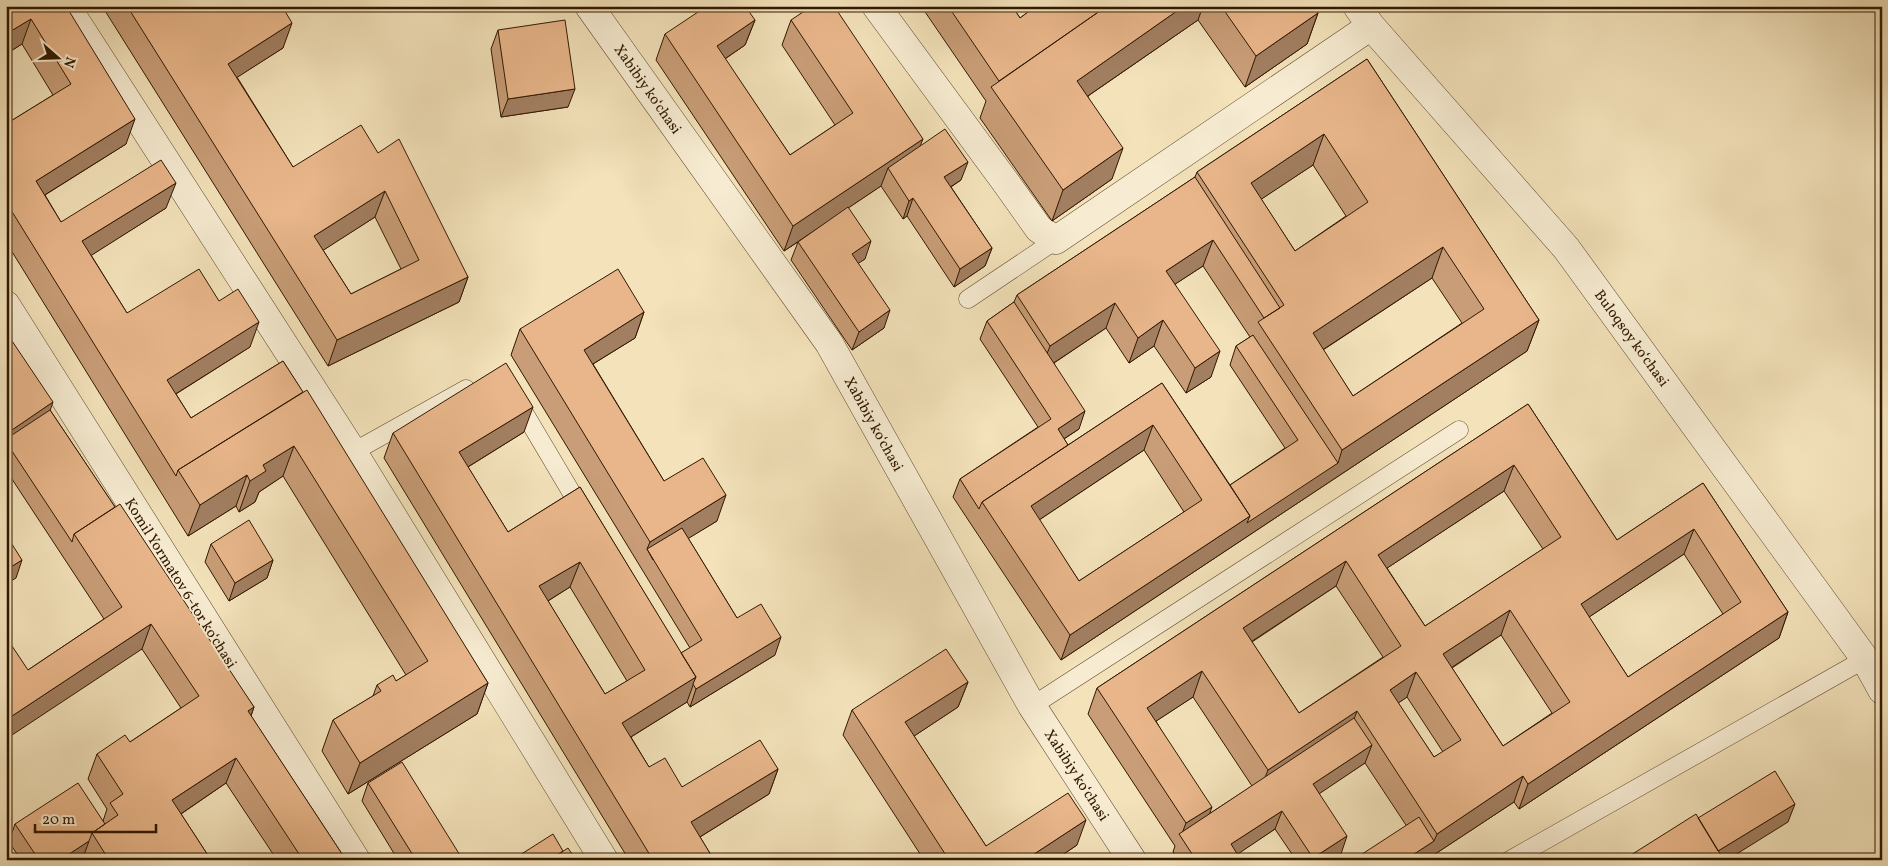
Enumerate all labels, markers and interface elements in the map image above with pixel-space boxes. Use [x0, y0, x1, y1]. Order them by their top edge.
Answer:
north arrow [32, 32, 82, 82]
street label: Xabibiy koʻchasi [608, 41, 686, 139]
text: N [58, 54, 79, 70]
street label: Buloqsoy koʻchasi [1588, 286, 1673, 392]
street label: Xabibiy koʻchasi [838, 374, 907, 476]
street label: Komil Yormatov 6-tor koʻchasi [119, 495, 241, 673]
street label: Xabibiy koʻchasi [1038, 726, 1113, 826]
scale bar [35, 801, 156, 833]
text: 20 m [42, 810, 75, 831]

